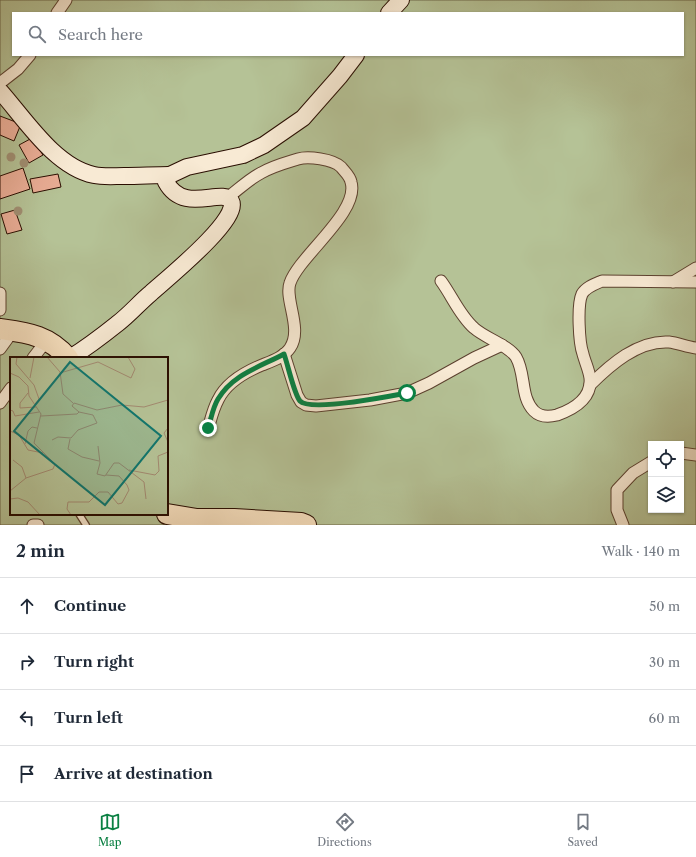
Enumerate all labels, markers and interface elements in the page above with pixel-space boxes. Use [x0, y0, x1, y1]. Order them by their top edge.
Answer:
search box [12, 12, 684, 56]
icon: search [26, 23, 48, 45]
text: Search here [58, 25, 143, 44]
inset map [10, 357, 168, 515]
route start [398, 384, 416, 402]
route end [199, 419, 217, 437]
map controls [648, 441, 684, 513]
button: locate [648, 441, 684, 477]
button: layers [648, 477, 684, 513]
text: 2 min [16, 541, 65, 561]
text: Walk · 140 m [602, 543, 680, 559]
icon: ahead [16, 595, 38, 617]
text: Continue [54, 596, 126, 615]
text: 50 m [649, 598, 680, 614]
icon: right [16, 651, 38, 673]
text: Turn right [54, 652, 134, 671]
text: 30 m [649, 654, 680, 670]
icon: left [16, 707, 38, 729]
text: Turn left [54, 708, 123, 727]
text: 60 m [649, 710, 680, 726]
icon: arrive [16, 763, 38, 785]
text: Arrive at destination [54, 764, 213, 783]
tab: Map [98, 811, 122, 849]
tab: Directions [317, 811, 372, 849]
tab: Saved [568, 811, 598, 849]

